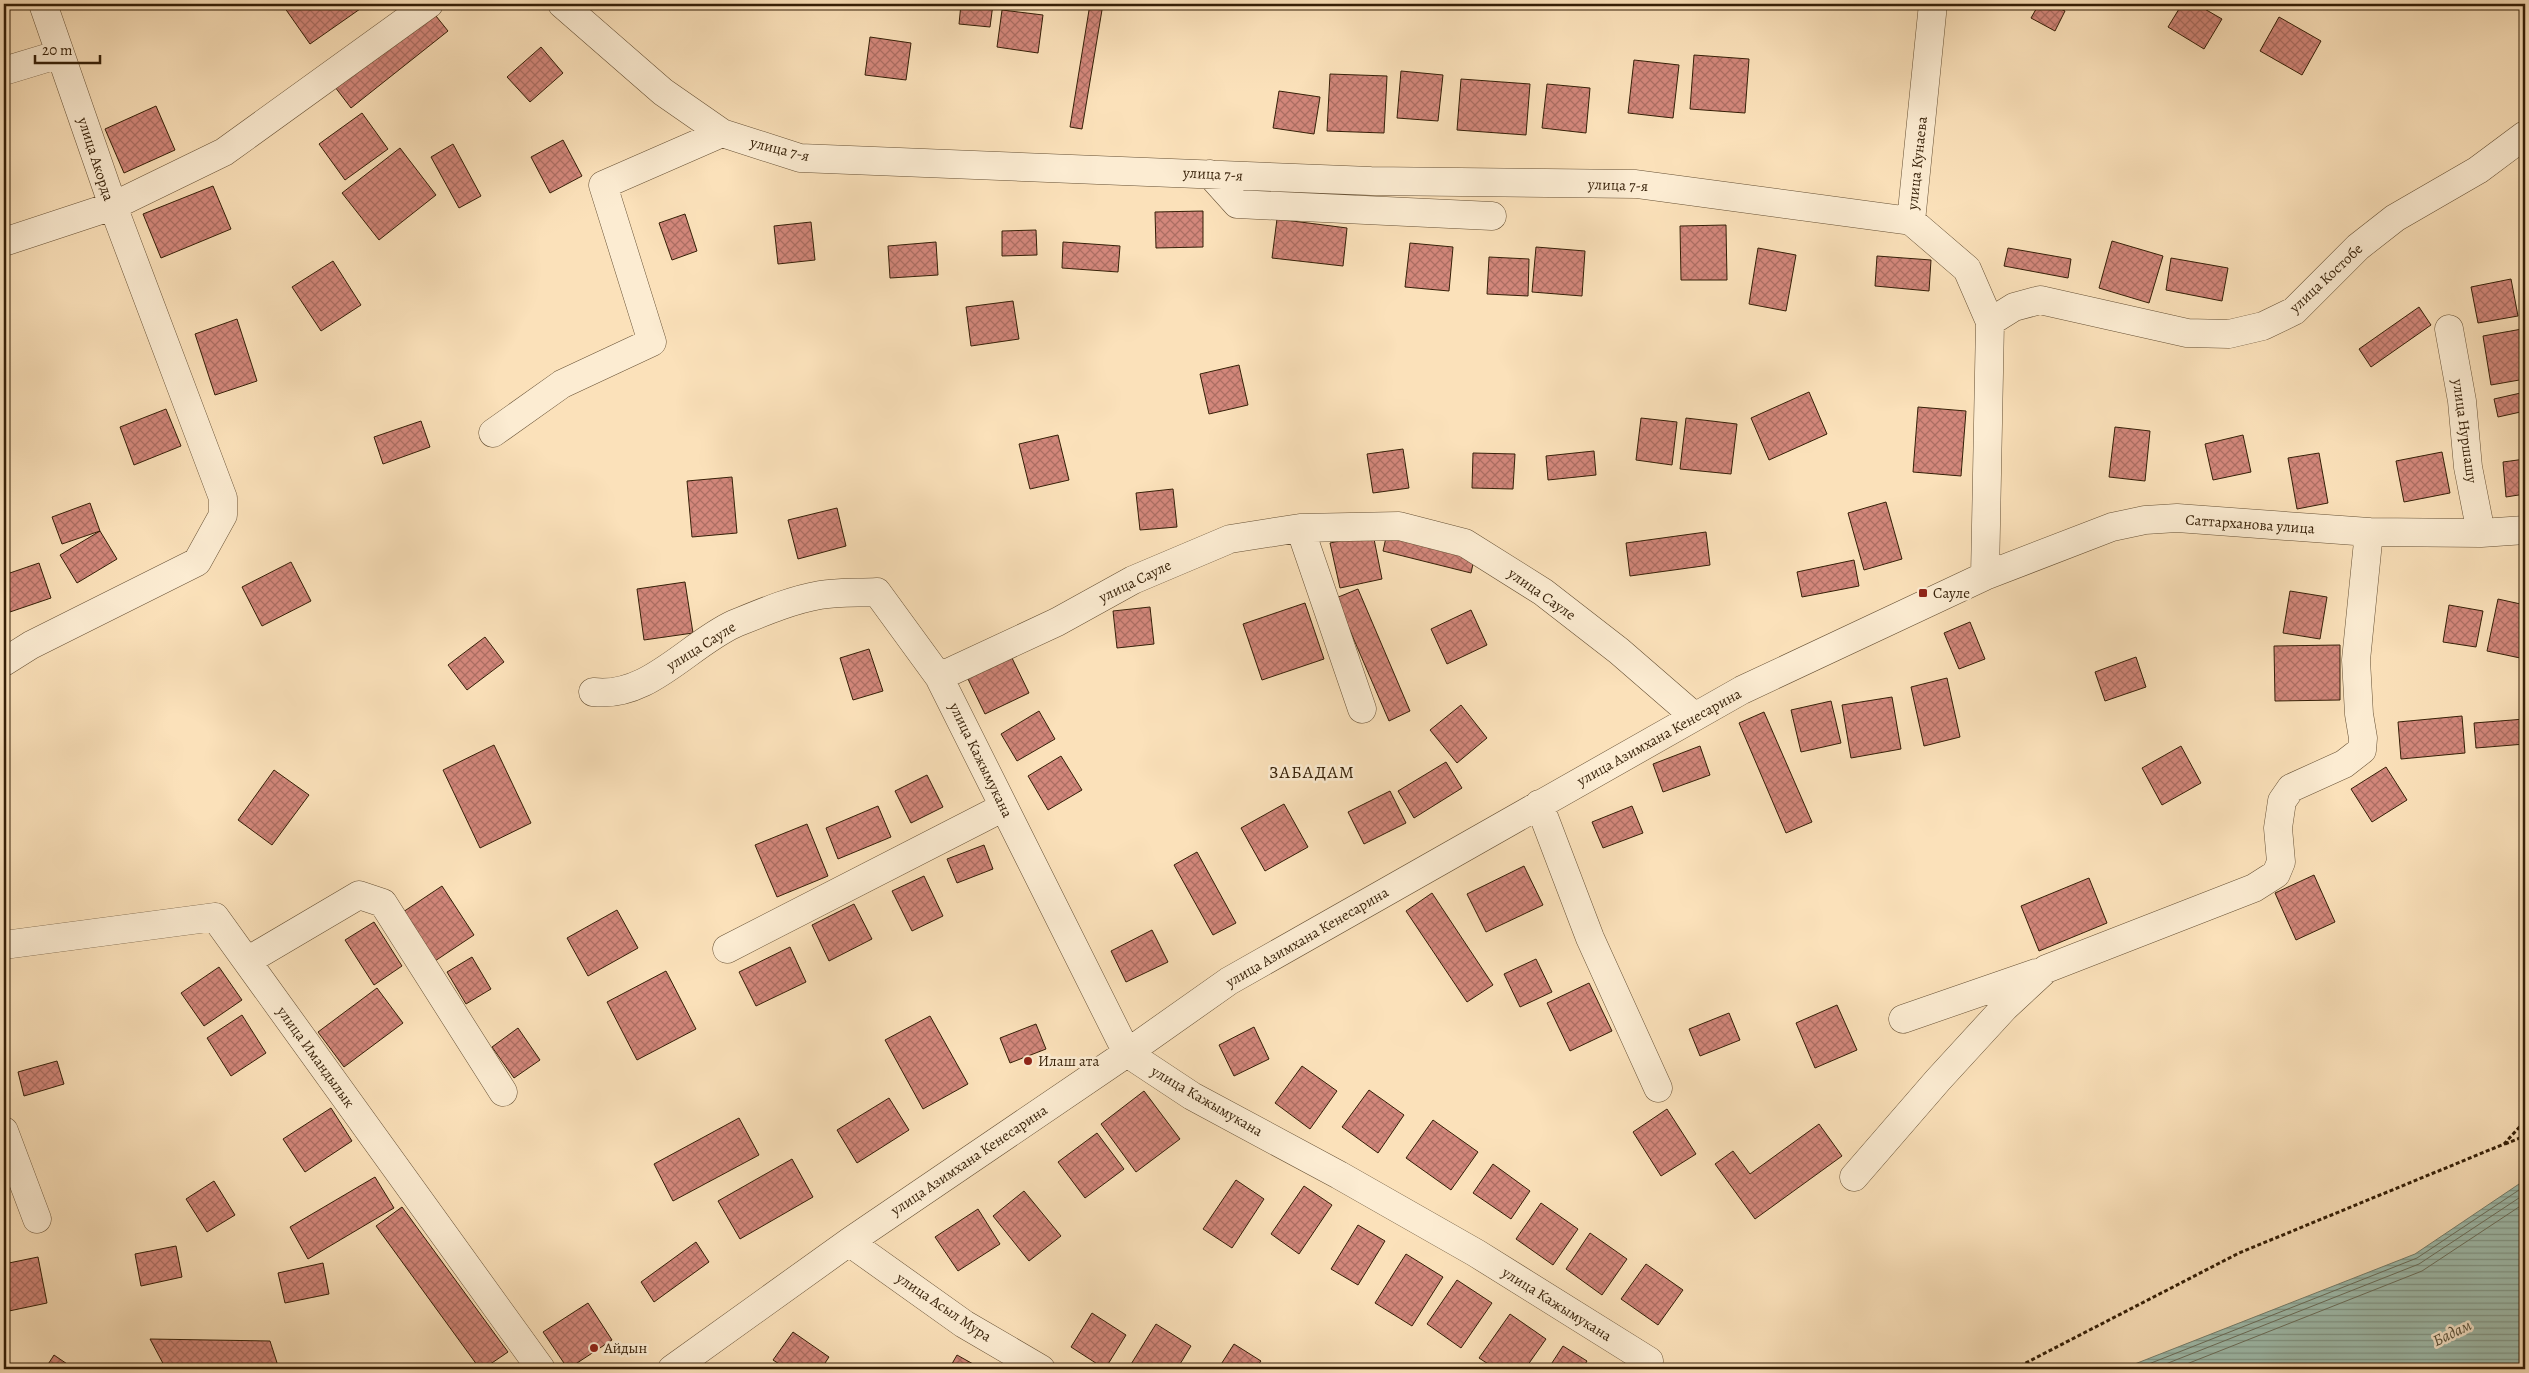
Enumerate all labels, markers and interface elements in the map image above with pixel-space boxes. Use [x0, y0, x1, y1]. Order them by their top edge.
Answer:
scale bar [35, 32, 100, 64]
text: 20 m [42, 40, 73, 60]
street label: улица Акорда [73, 114, 119, 204]
street label: улица Кунаева [1902, 115, 1932, 212]
street label: улица 7-я [747, 132, 812, 166]
street label: улица 7-я [1181, 162, 1244, 186]
street label: улица 7-я [1587, 174, 1648, 196]
street label: улица Костобе [2284, 239, 2367, 318]
street label: улица Нуршашу [2448, 377, 2482, 485]
street label: Саттарханова улица [2185, 509, 2315, 539]
street label: улица Сауле [1094, 555, 1175, 608]
street label: улица Сауле [1503, 563, 1580, 625]
place label: Сауле [1933, 583, 1970, 603]
marker: Сауле [1917, 587, 1929, 599]
street label: улица Сауле [662, 617, 740, 676]
street label: улица Азимхана Кенесарина [1572, 683, 1745, 791]
street label: улица Кажымукана [944, 698, 1018, 821]
district label: ЗАБАДАМ [1269, 760, 1355, 784]
street label: улица Азимхана Кенесарина [1221, 882, 1392, 992]
street label: улица Имандылык [272, 1001, 360, 1112]
place label: Илаш ата [1038, 1051, 1099, 1071]
marker: Илаш ата [1022, 1055, 1034, 1067]
street label: улица Кажымукана [1147, 1060, 1267, 1141]
street label: улица Азимхана Кенесарина [886, 1100, 1051, 1221]
street label: улица Кажымукана [1498, 1262, 1616, 1346]
street label: улица Асыл Мура [892, 1267, 996, 1346]
water label: Бадам [2429, 1314, 2475, 1352]
place label: Айдын [603, 1338, 648, 1358]
marker: Айдын [588, 1342, 600, 1354]

